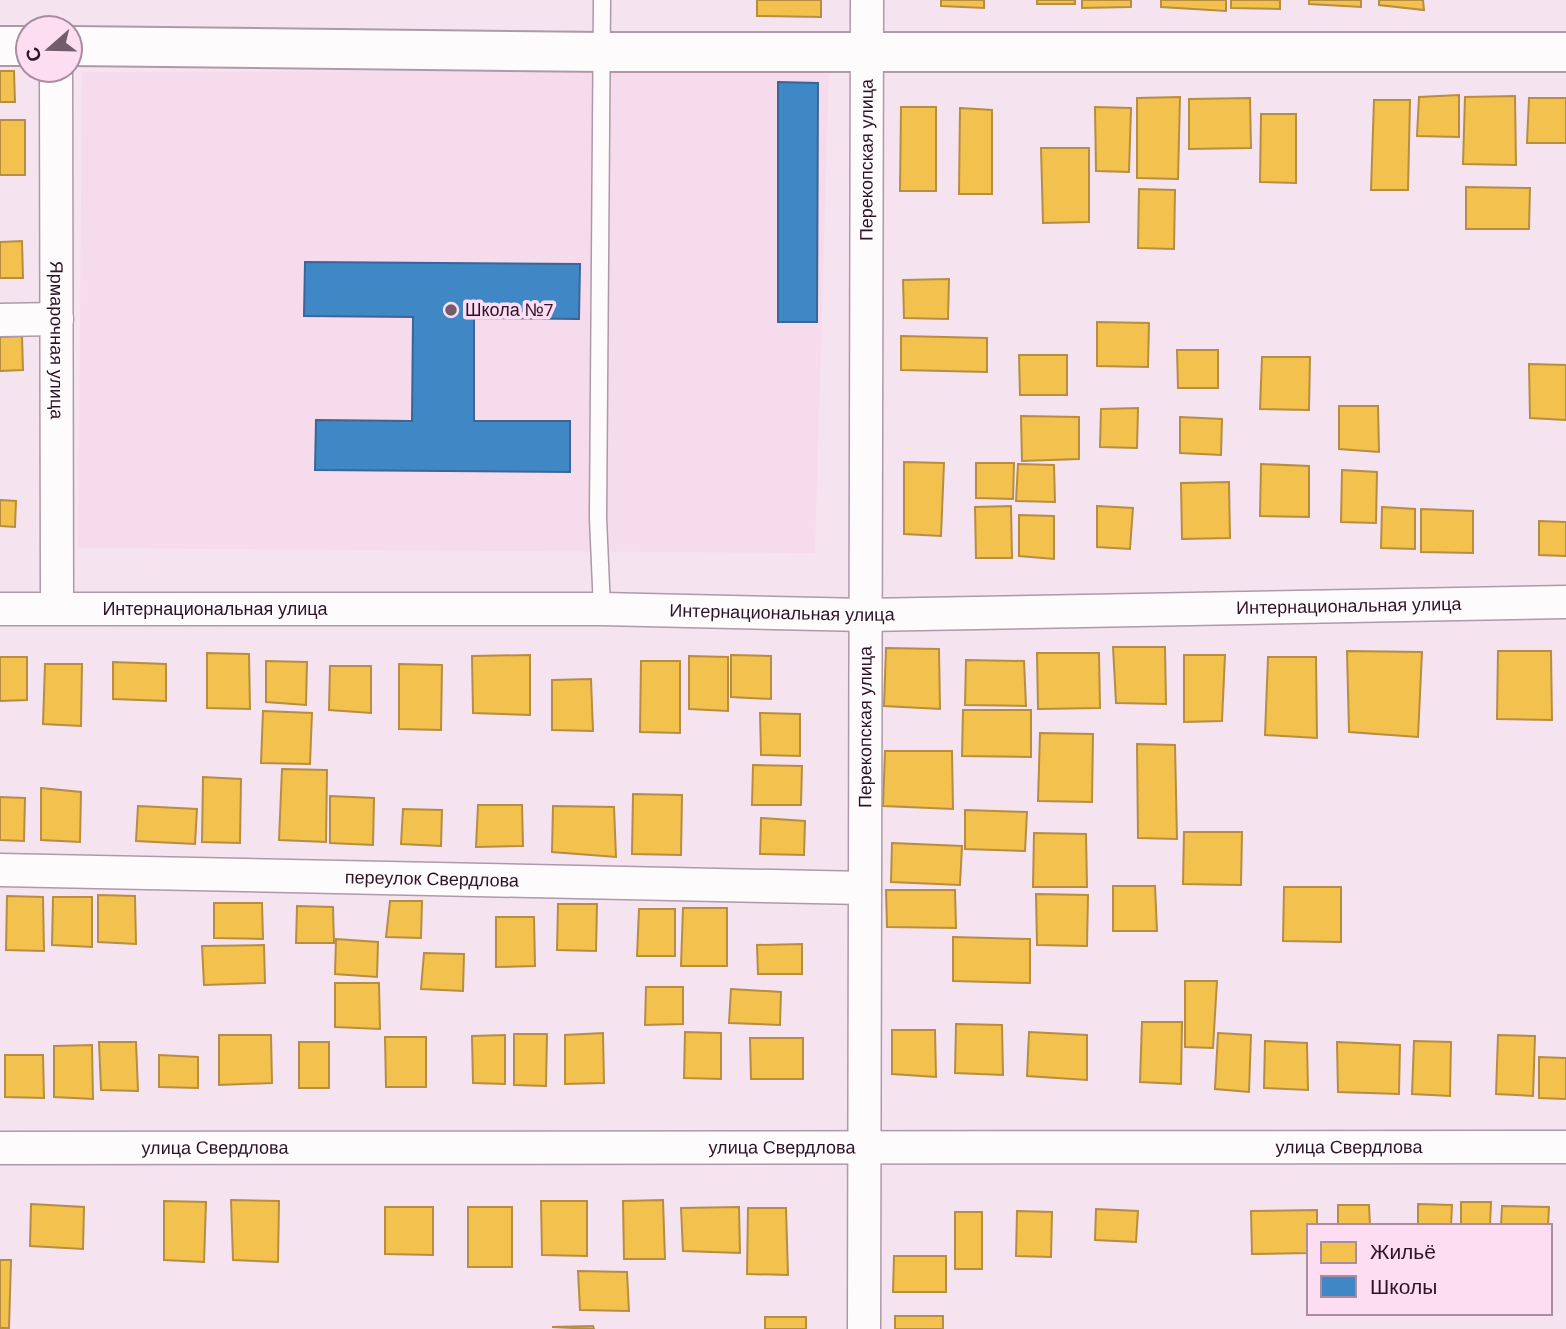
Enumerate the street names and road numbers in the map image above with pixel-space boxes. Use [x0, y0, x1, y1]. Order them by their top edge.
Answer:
street label: Перекопская улица [854, 78, 879, 241]
street label: Ярмарочная улица [44, 261, 69, 420]
street label: Интернациональная улица [1236, 592, 1463, 620]
street label: Интернациональная улица [102, 597, 329, 621]
street label: Интернациональная улица [669, 599, 896, 627]
street label: Перекопская улица [853, 645, 878, 808]
street label: переулок Свердлова [345, 865, 520, 893]
street label: улица Свердлова [709, 1135, 856, 1160]
street label: улица Свердлова [1276, 1135, 1423, 1159]
street label: улица Свердлова [142, 1136, 289, 1160]

